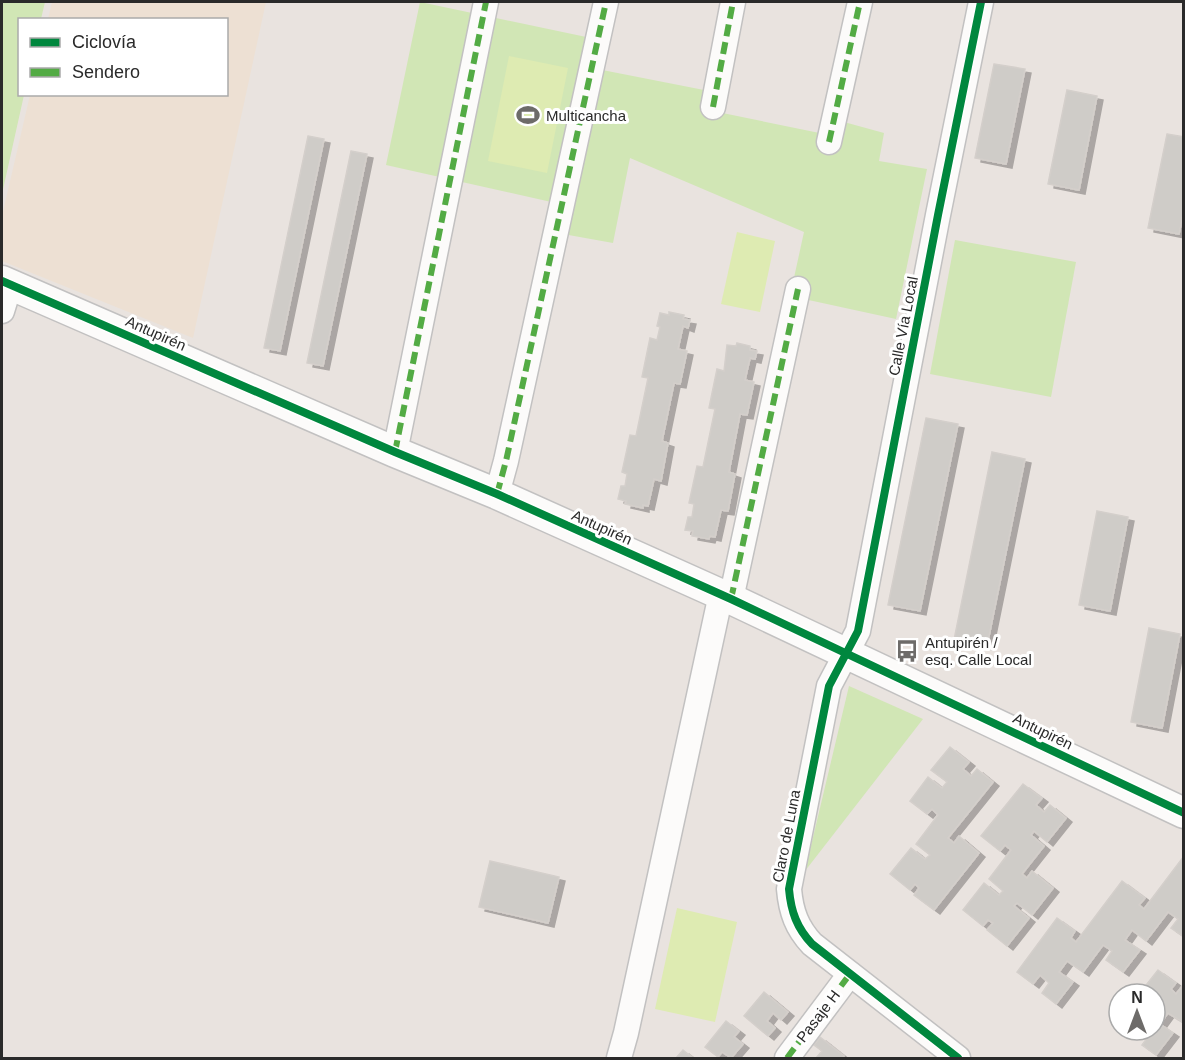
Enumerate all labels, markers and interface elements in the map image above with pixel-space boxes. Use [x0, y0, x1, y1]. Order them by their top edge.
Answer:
legend [18, 18, 228, 96]
text: Ciclovía [72, 32, 137, 52]
text: Sendero [72, 62, 140, 82]
sports icon: Multicancha [515, 102, 541, 128]
place label: Multicancha [546, 107, 627, 124]
street label: Calle Vía Local [885, 275, 921, 377]
street label: Antupirén [123, 312, 189, 354]
street label: Antupirén [569, 506, 635, 548]
place label: Antupirén / esq. Calle Local [925, 634, 1032, 668]
bus stop icon: Antupirén / esq. Calle Local [894, 638, 920, 664]
street label: Antupirén [1010, 709, 1076, 753]
street label: Claro de Luna [769, 787, 803, 884]
north arrow [1107, 982, 1167, 1042]
street label: Pasaje H [793, 987, 843, 1045]
text: N [1131, 989, 1143, 1006]

